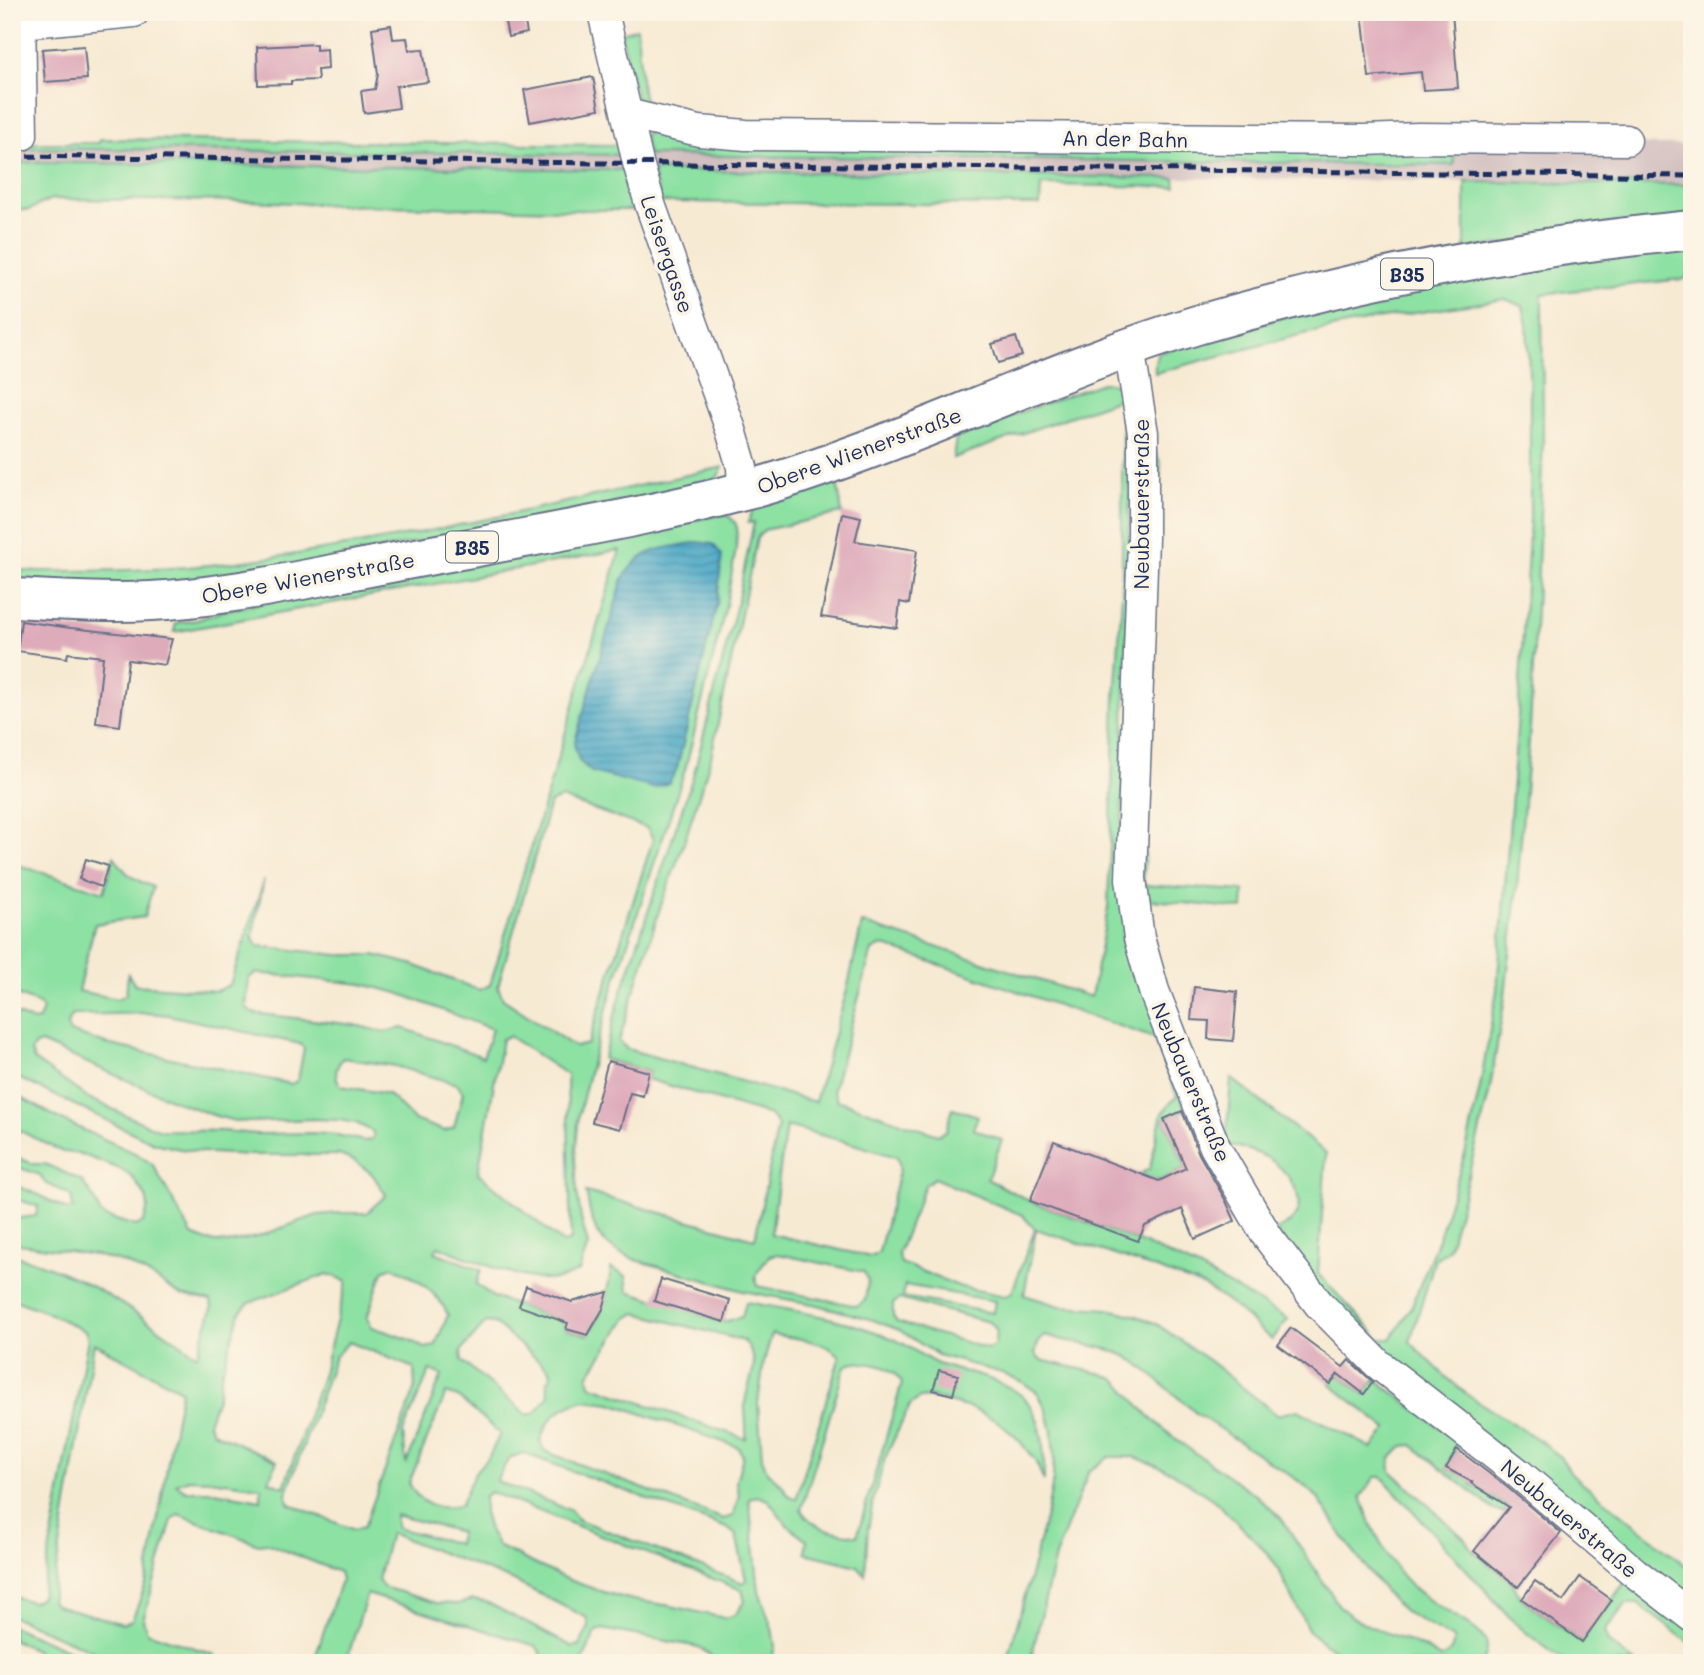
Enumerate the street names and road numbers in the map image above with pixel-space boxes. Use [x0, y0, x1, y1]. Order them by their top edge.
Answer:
street label: An der Bahn [1062, 123, 1188, 153]
street label: Leisergasse [635, 191, 701, 317]
road number: B35 [1381, 258, 1433, 290]
street label: Obere Wienerstraße [753, 400, 965, 500]
street label: Neubauerstraße [1127, 419, 1154, 589]
road number: B35 [446, 532, 498, 562]
street label: Obere Wienerstraße [199, 545, 417, 609]
street label: Neubauerstraße [1146, 998, 1238, 1166]
street label: Neubauerstraße [1496, 1453, 1644, 1583]

